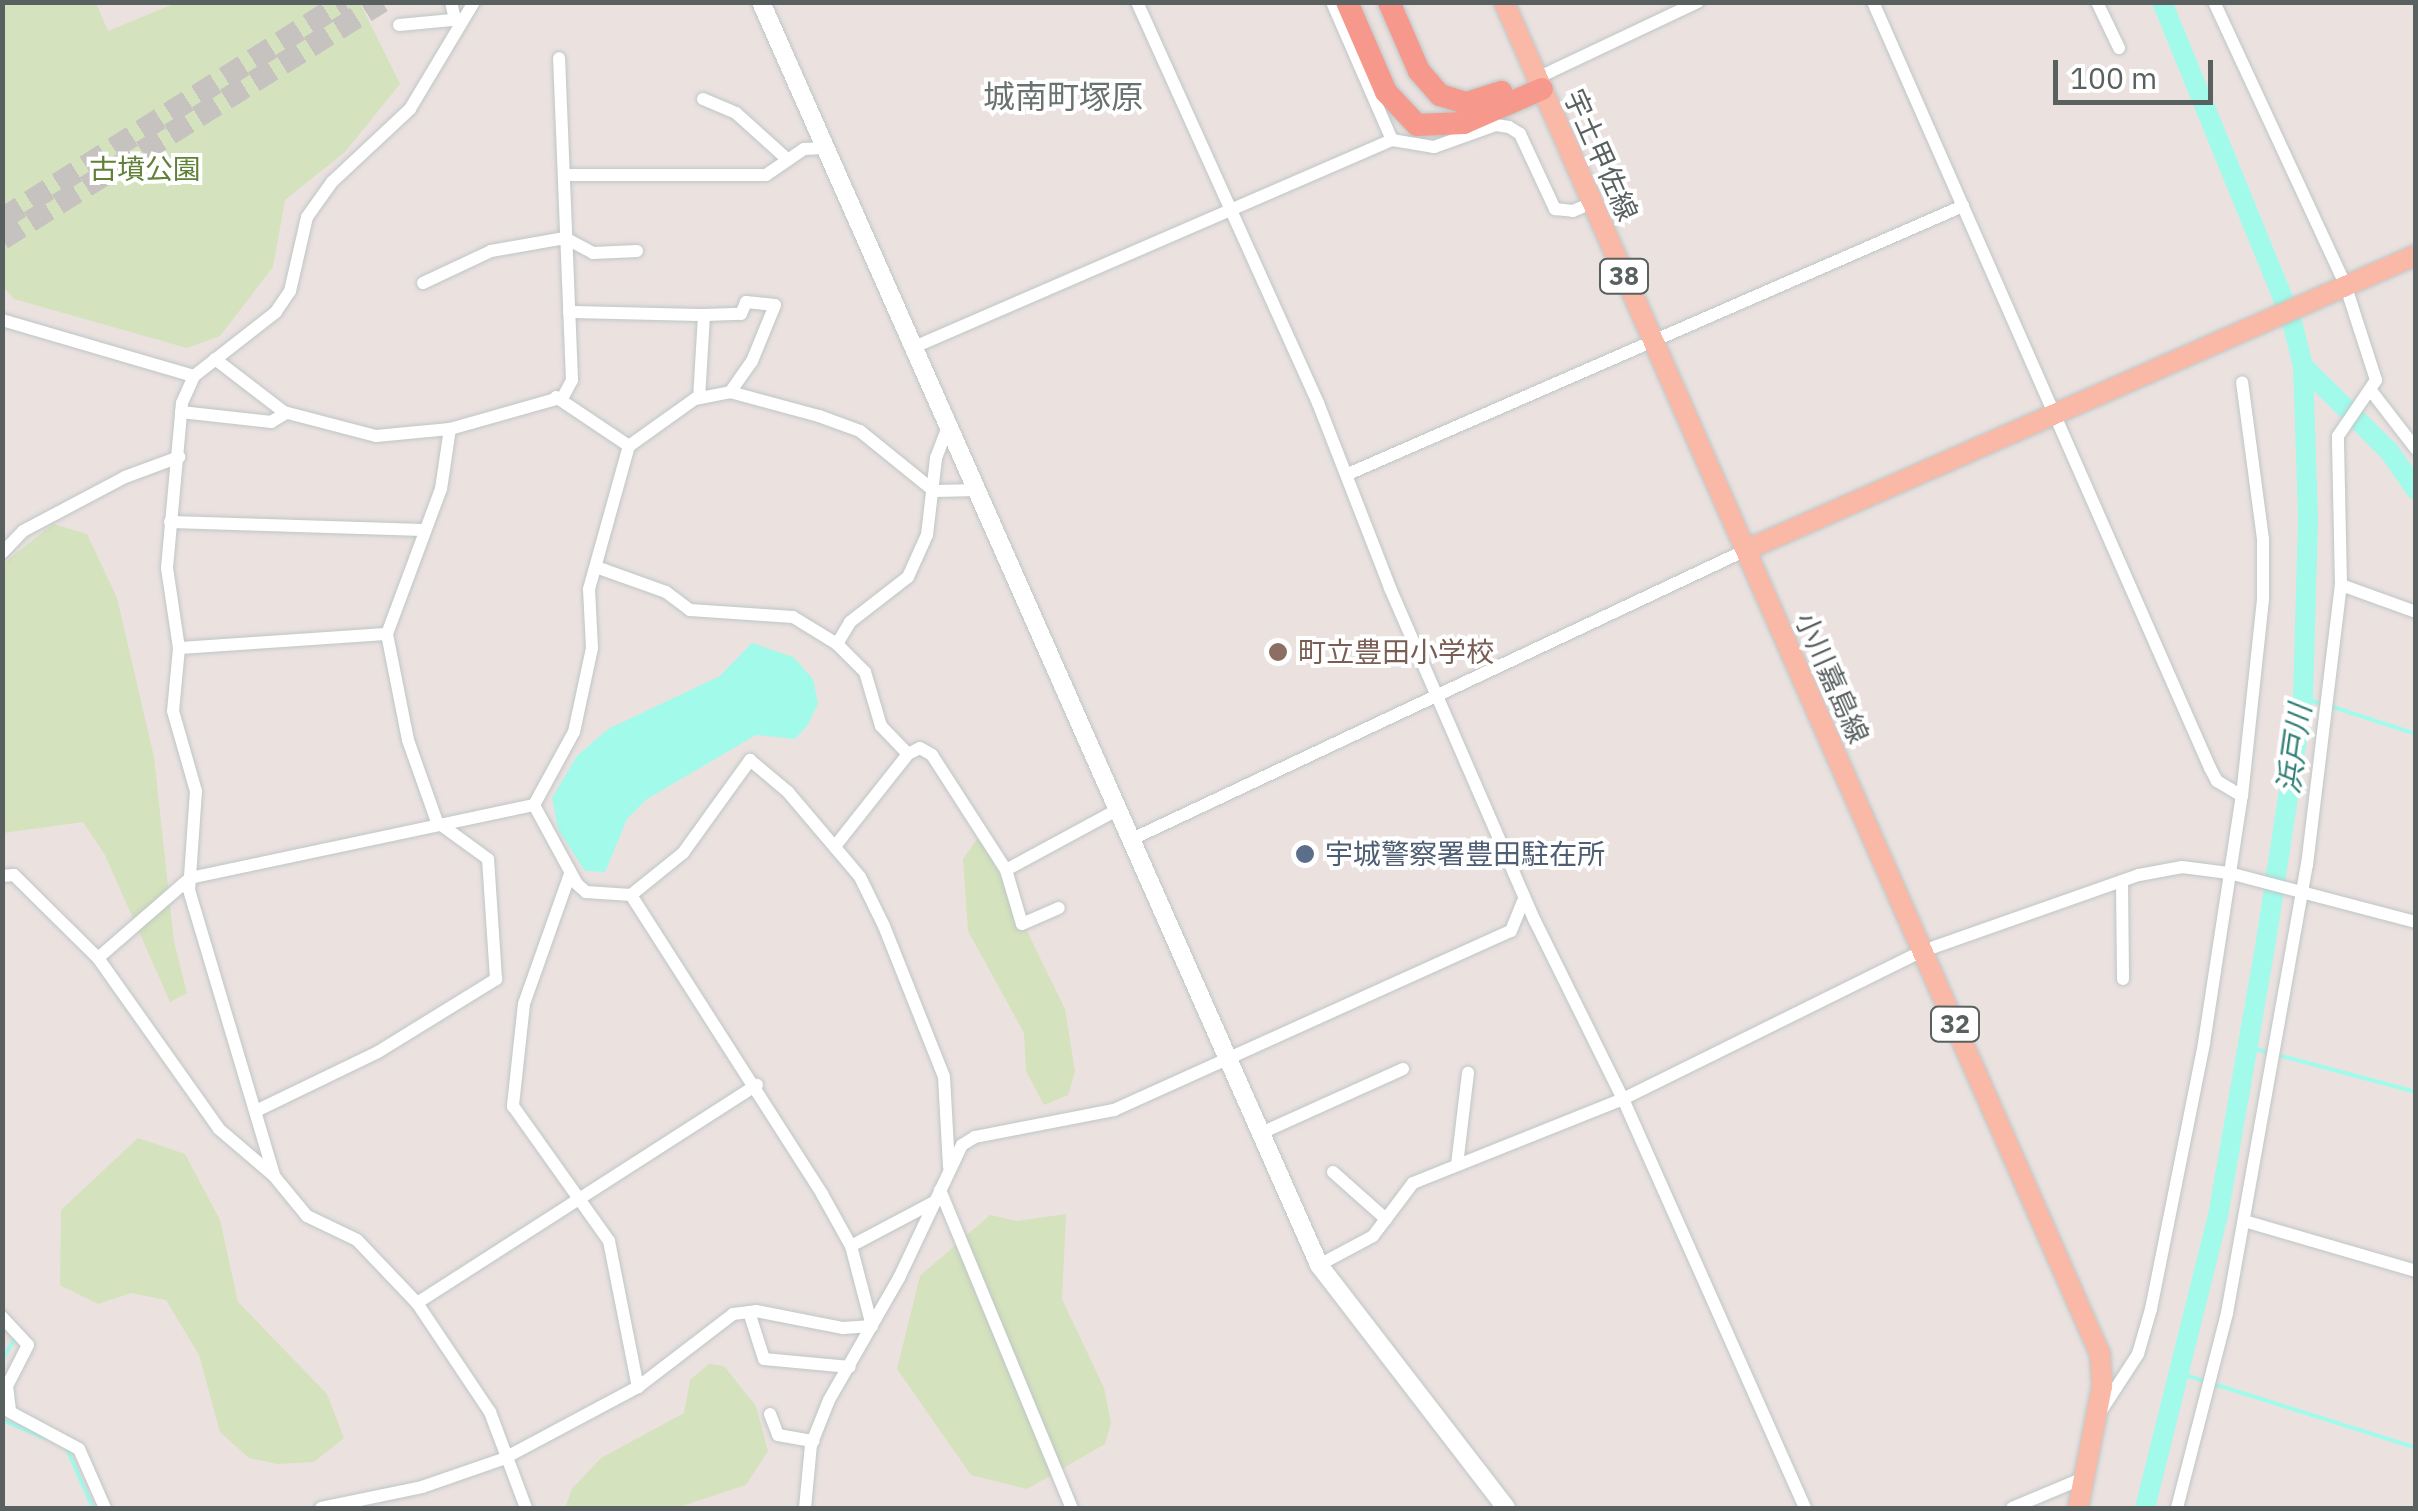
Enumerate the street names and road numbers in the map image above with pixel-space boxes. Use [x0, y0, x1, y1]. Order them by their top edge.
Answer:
street label: 宇土甲佐線 [1557, 84, 1645, 226]
road number: 38 [1599, 256, 1649, 296]
street label: 小川嘉島線 [1788, 607, 1876, 749]
road number: 32 [1930, 1004, 1980, 1044]

